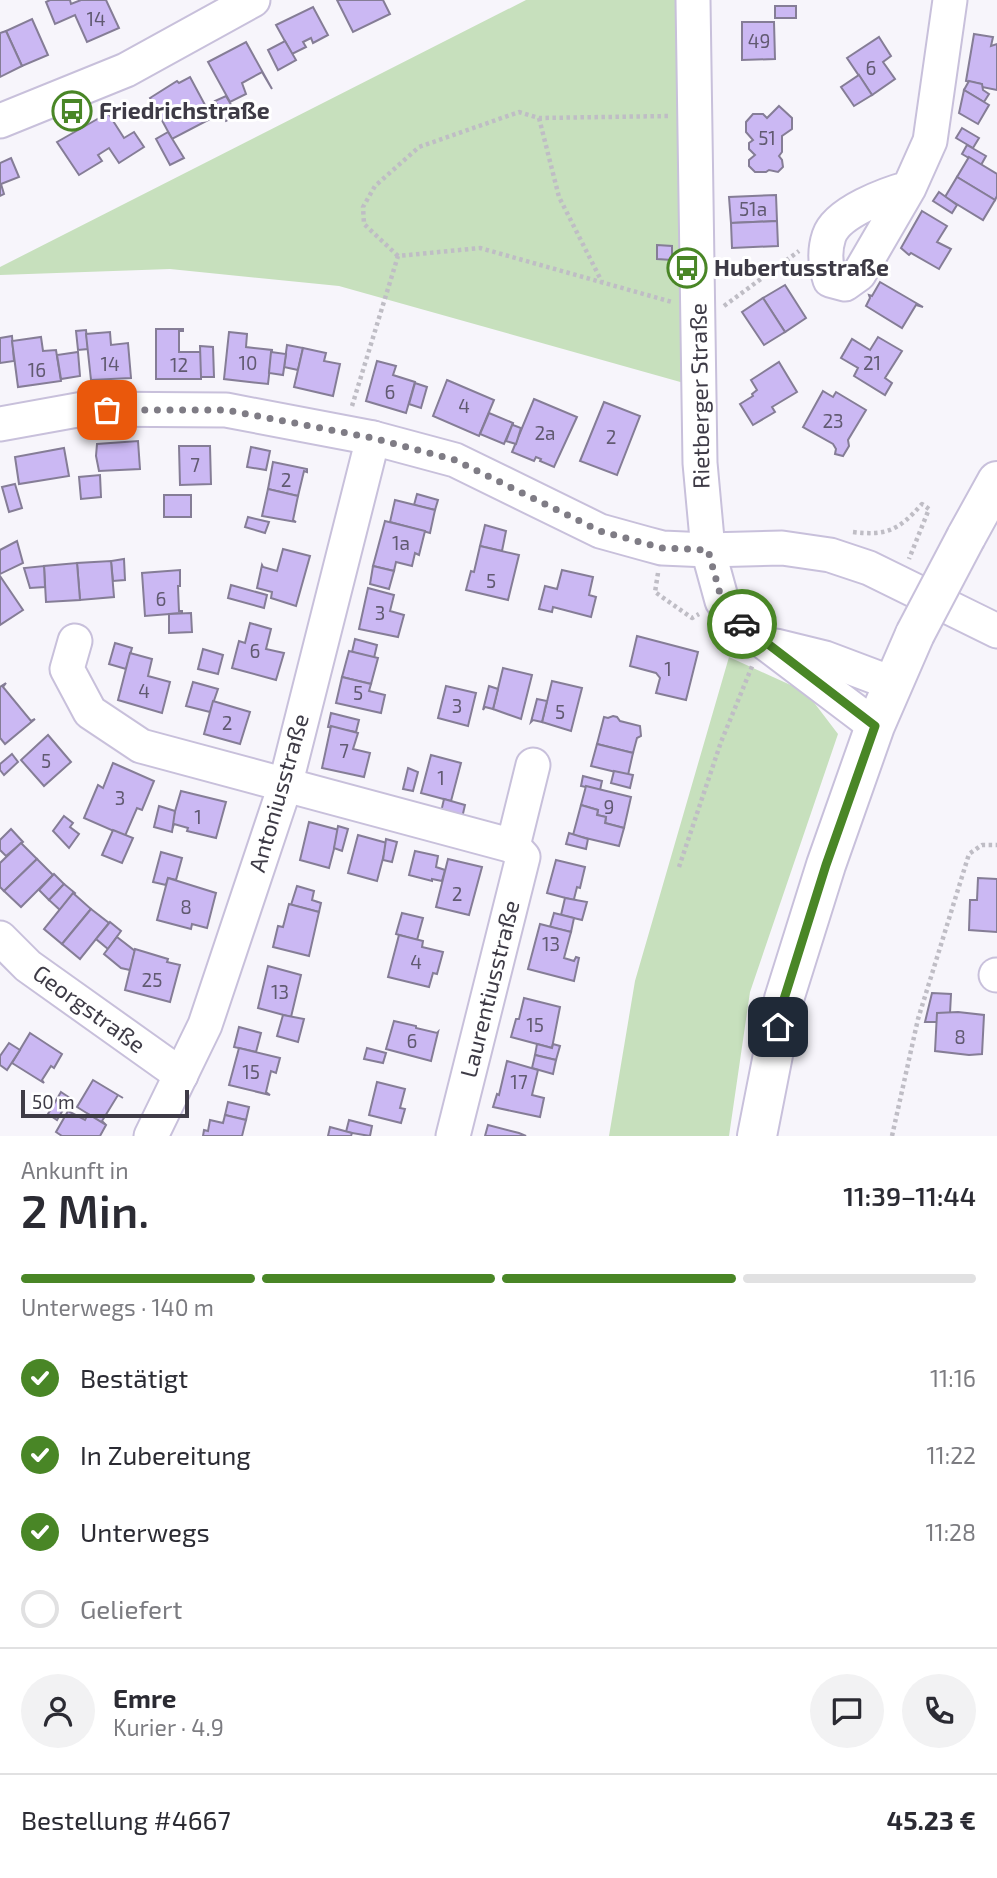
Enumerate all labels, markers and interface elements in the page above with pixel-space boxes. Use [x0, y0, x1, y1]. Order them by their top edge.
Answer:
house number: 14 [86, 7, 106, 30]
house number: 49 [748, 29, 770, 52]
house number: 6 [866, 56, 876, 79]
bus stop icon: Friedrichstraße [51, 90, 93, 132]
place label: Friedrichstraße [99, 96, 270, 124]
house number: 51 [758, 126, 776, 149]
house number: 51a [739, 197, 767, 220]
bus stop icon: Hubertusstraße [666, 247, 708, 289]
place label: Hubertusstraße [714, 253, 889, 281]
street label: Rietberger Straße [683, 303, 715, 489]
house number: 10 [238, 351, 258, 374]
house number: 21 [863, 351, 881, 374]
house number: 14 [100, 352, 120, 375]
house number: 12 [170, 353, 188, 376]
house number: 16 [28, 358, 46, 381]
pin [77, 380, 137, 440]
house number: 6 [385, 380, 395, 403]
icon: bag [88, 391, 126, 429]
house number: 4 [458, 394, 470, 417]
house number: 23 [822, 409, 844, 432]
house number: 2a [534, 421, 556, 444]
house number: 2 [606, 425, 616, 448]
house number: 7 [190, 453, 200, 476]
house number: 2 [281, 468, 291, 491]
house number: 1a [392, 531, 410, 554]
house number: 5 [486, 569, 496, 592]
house number: 6 [156, 587, 166, 610]
courier [707, 589, 777, 659]
house number: 3 [375, 601, 385, 624]
icon: car [723, 605, 761, 643]
house number: 6 [250, 639, 260, 662]
house number: 1 [664, 657, 672, 680]
house number: 4 [138, 679, 150, 702]
house number: 5 [353, 681, 363, 704]
house number: 3 [452, 694, 462, 717]
house number: 5 [555, 700, 565, 723]
street label: Antoniusstraße [242, 710, 314, 875]
house number: 2 [222, 711, 232, 734]
house number: 7 [339, 739, 349, 762]
house number: 5 [41, 749, 51, 772]
house number: 1 [437, 766, 445, 789]
house number: 3 [115, 786, 125, 809]
house number: 9 [604, 795, 614, 818]
house number: 1 [194, 805, 202, 828]
house number: 2 [452, 882, 462, 905]
house number: 8 [180, 895, 192, 918]
street label: Laurentiusstraße [453, 897, 525, 1080]
house number: 13 [542, 932, 560, 955]
house number: 4 [410, 950, 422, 973]
street label: Georgstraße [28, 958, 151, 1058]
house number: 25 [142, 968, 162, 991]
house number: 13 [271, 980, 289, 1003]
pin [748, 997, 808, 1057]
icon: home [759, 1008, 797, 1046]
house number: 15 [526, 1013, 544, 1036]
house number: 8 [954, 1025, 966, 1048]
house number: 6 [407, 1029, 417, 1052]
house number: 15 [242, 1060, 260, 1083]
house number: 17 [510, 1070, 528, 1093]
scale bar [21, 1087, 189, 1119]
text: 50 m [32, 1090, 75, 1113]
text: Ankunft in [21, 1156, 129, 1184]
text: 11:39–11:44 [843, 1180, 976, 1211]
text: 2 Min. [21, 1182, 149, 1237]
text: Unterwegs · 140 m [21, 1293, 214, 1321]
icon: check [21, 1359, 59, 1397]
text: Bestätigt [80, 1362, 188, 1393]
text: 11:16 [930, 1364, 976, 1392]
icon: check [21, 1436, 59, 1474]
text: In Zubereitung [80, 1439, 251, 1470]
text: 11:22 [926, 1441, 976, 1469]
icon: check [21, 1513, 59, 1551]
text: Unterwegs [80, 1516, 210, 1547]
text: 11:28 [925, 1518, 976, 1546]
text: Geliefert [80, 1593, 182, 1624]
button: person [21, 1674, 95, 1748]
button: chat [810, 1674, 884, 1748]
button: phone [902, 1674, 976, 1748]
text: Emre [113, 1682, 176, 1713]
text: Kurier · 4.9 [113, 1713, 224, 1741]
text: Bestellung #4667 [21, 1804, 231, 1835]
text: 45.23 € [887, 1804, 976, 1835]

